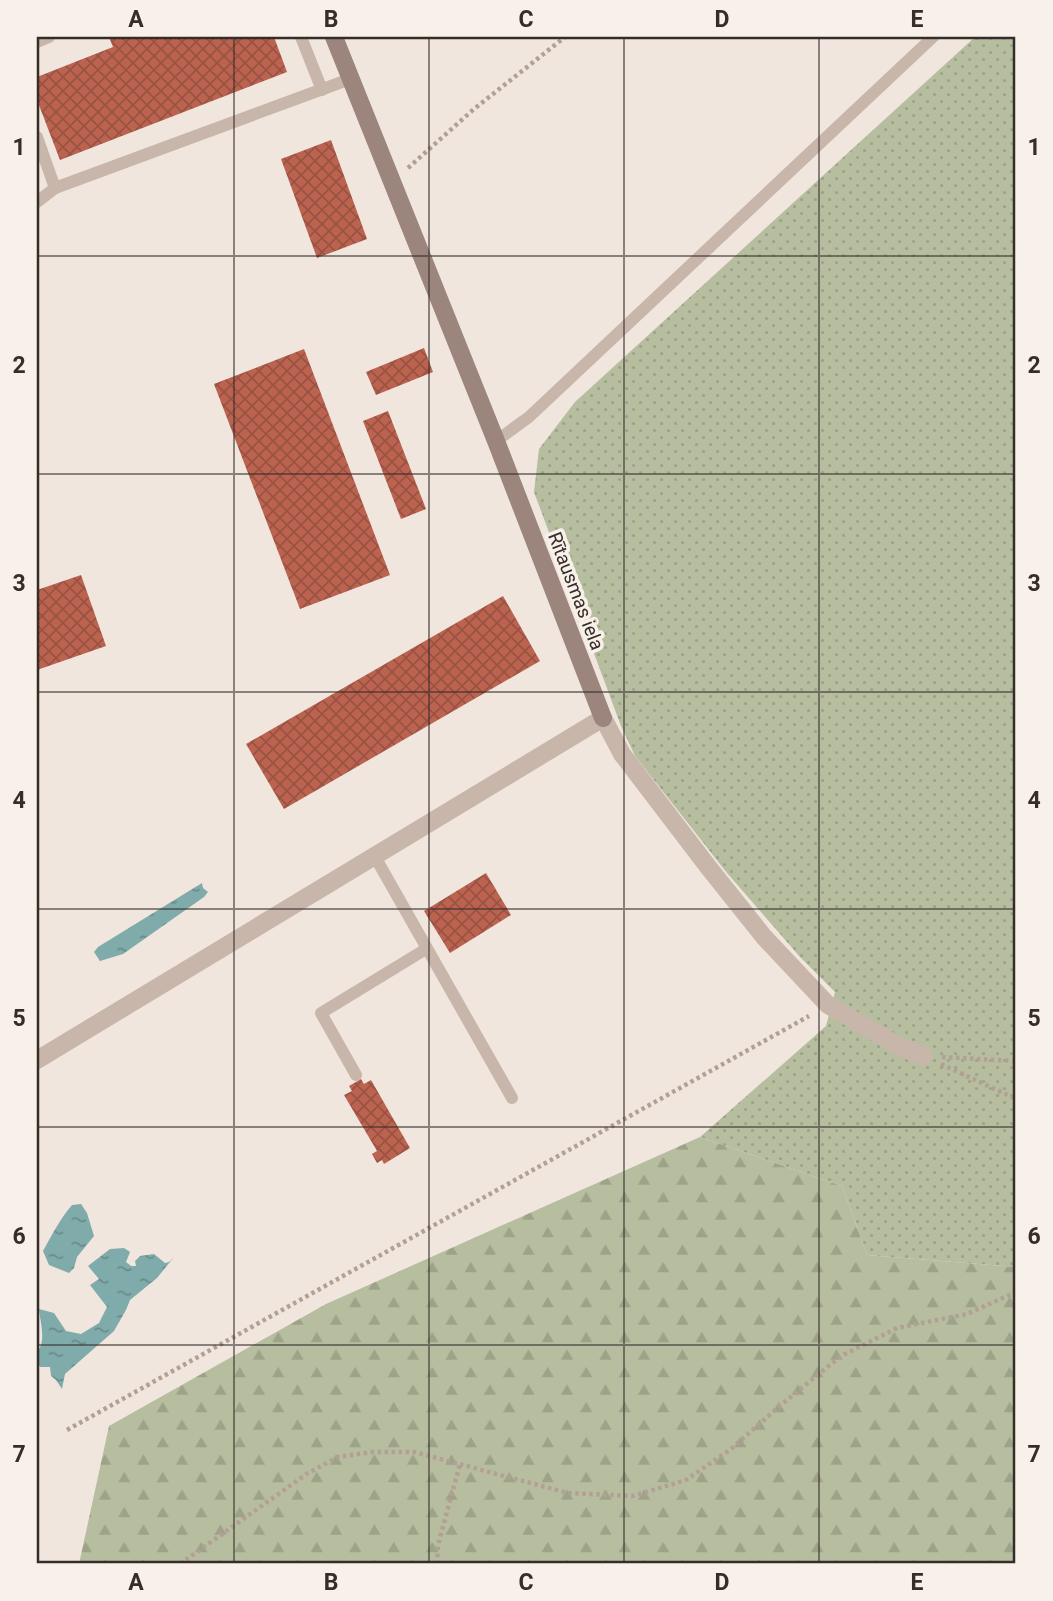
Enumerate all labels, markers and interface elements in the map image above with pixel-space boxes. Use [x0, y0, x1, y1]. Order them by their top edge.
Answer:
text: A [128, 6, 144, 33]
text: B [324, 6, 338, 33]
text: C [518, 6, 534, 33]
text: D [715, 6, 729, 33]
text: E [911, 6, 924, 33]
text: 1 [12, 134, 26, 161]
text: 1 [1027, 134, 1041, 161]
text: 2 [12, 352, 26, 379]
text: 2 [1027, 352, 1041, 379]
street label: Rītausmas iela [543, 529, 609, 653]
text: 3 [12, 570, 26, 597]
text: 3 [1027, 570, 1041, 597]
text: 4 [12, 787, 26, 814]
text: 4 [1027, 787, 1041, 814]
text: 5 [12, 1005, 26, 1032]
text: 5 [1027, 1005, 1041, 1032]
text: 6 [12, 1223, 26, 1250]
text: 6 [1027, 1223, 1041, 1250]
text: 7 [12, 1441, 26, 1468]
text: 7 [1027, 1441, 1041, 1468]
text: A [128, 1569, 144, 1596]
text: B [324, 1569, 338, 1596]
text: C [518, 1569, 534, 1596]
text: D [715, 1569, 729, 1596]
text: E [911, 1569, 924, 1596]

